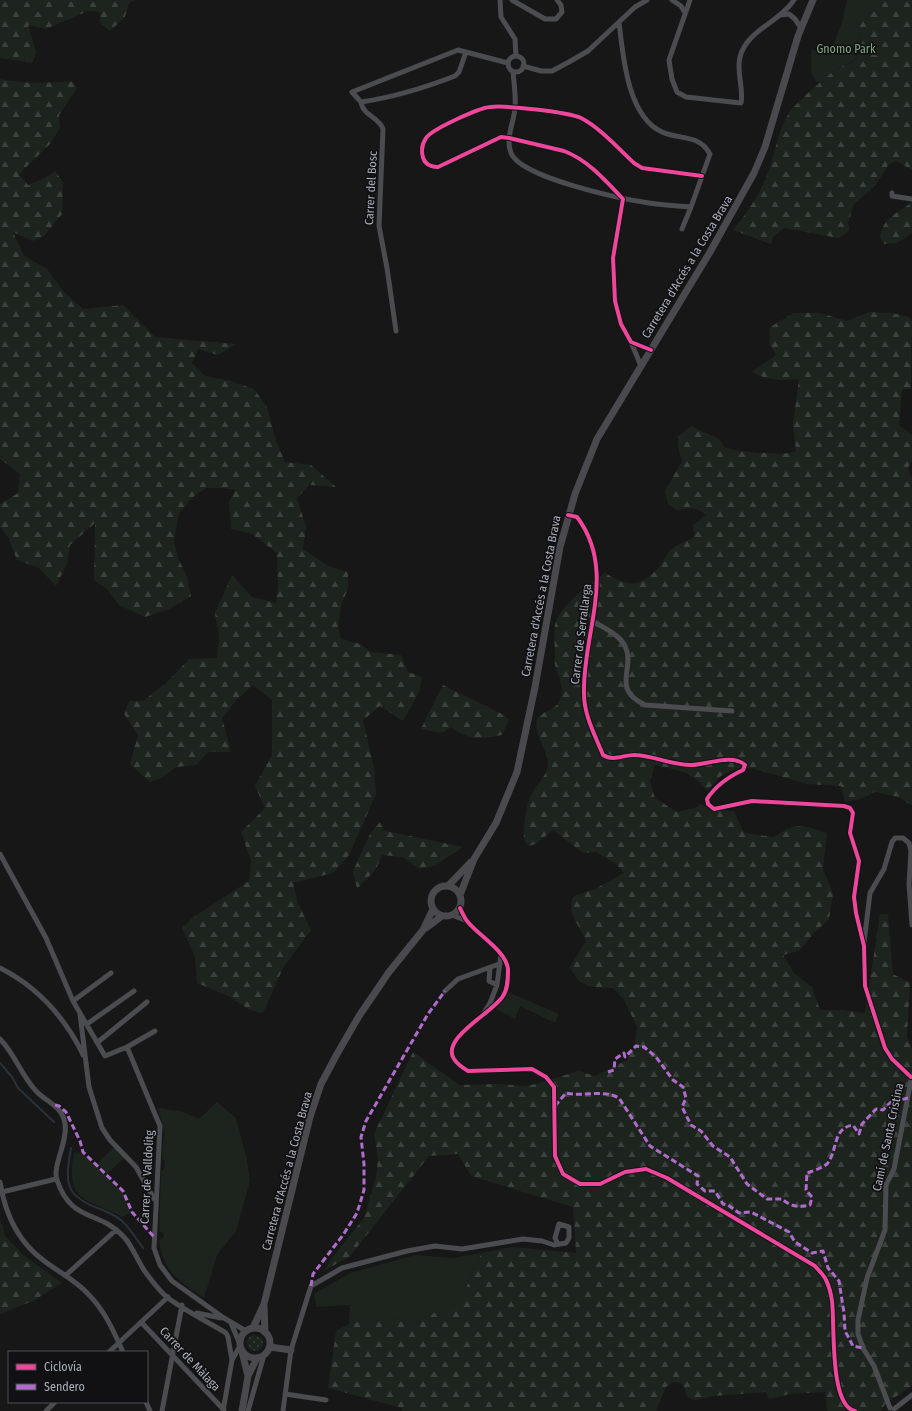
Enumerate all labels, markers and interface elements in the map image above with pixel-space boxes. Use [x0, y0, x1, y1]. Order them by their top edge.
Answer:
park label: Gnomo Park [816, 42, 876, 56]
street label: Carrer del Bosc [362, 151, 380, 225]
street label: Carretera d'Accés a la Costa Brava [639, 193, 735, 341]
street label: Carretera d'Accés a la Costa Brava [518, 514, 564, 678]
street label: Carrer de Serrallarga [568, 583, 594, 685]
street label: Camí de Santa Cristina [870, 1082, 906, 1192]
street label: Carretera d'Accés a la Costa Brava [259, 1090, 315, 1252]
street label: Carrer de Valldolitg [138, 1129, 156, 1224]
street label: Carrer de Màlaga [157, 1324, 223, 1394]
legend [8, 1351, 148, 1403]
text: Ciclovía [44, 1360, 82, 1374]
text: Sendero [44, 1380, 85, 1394]

